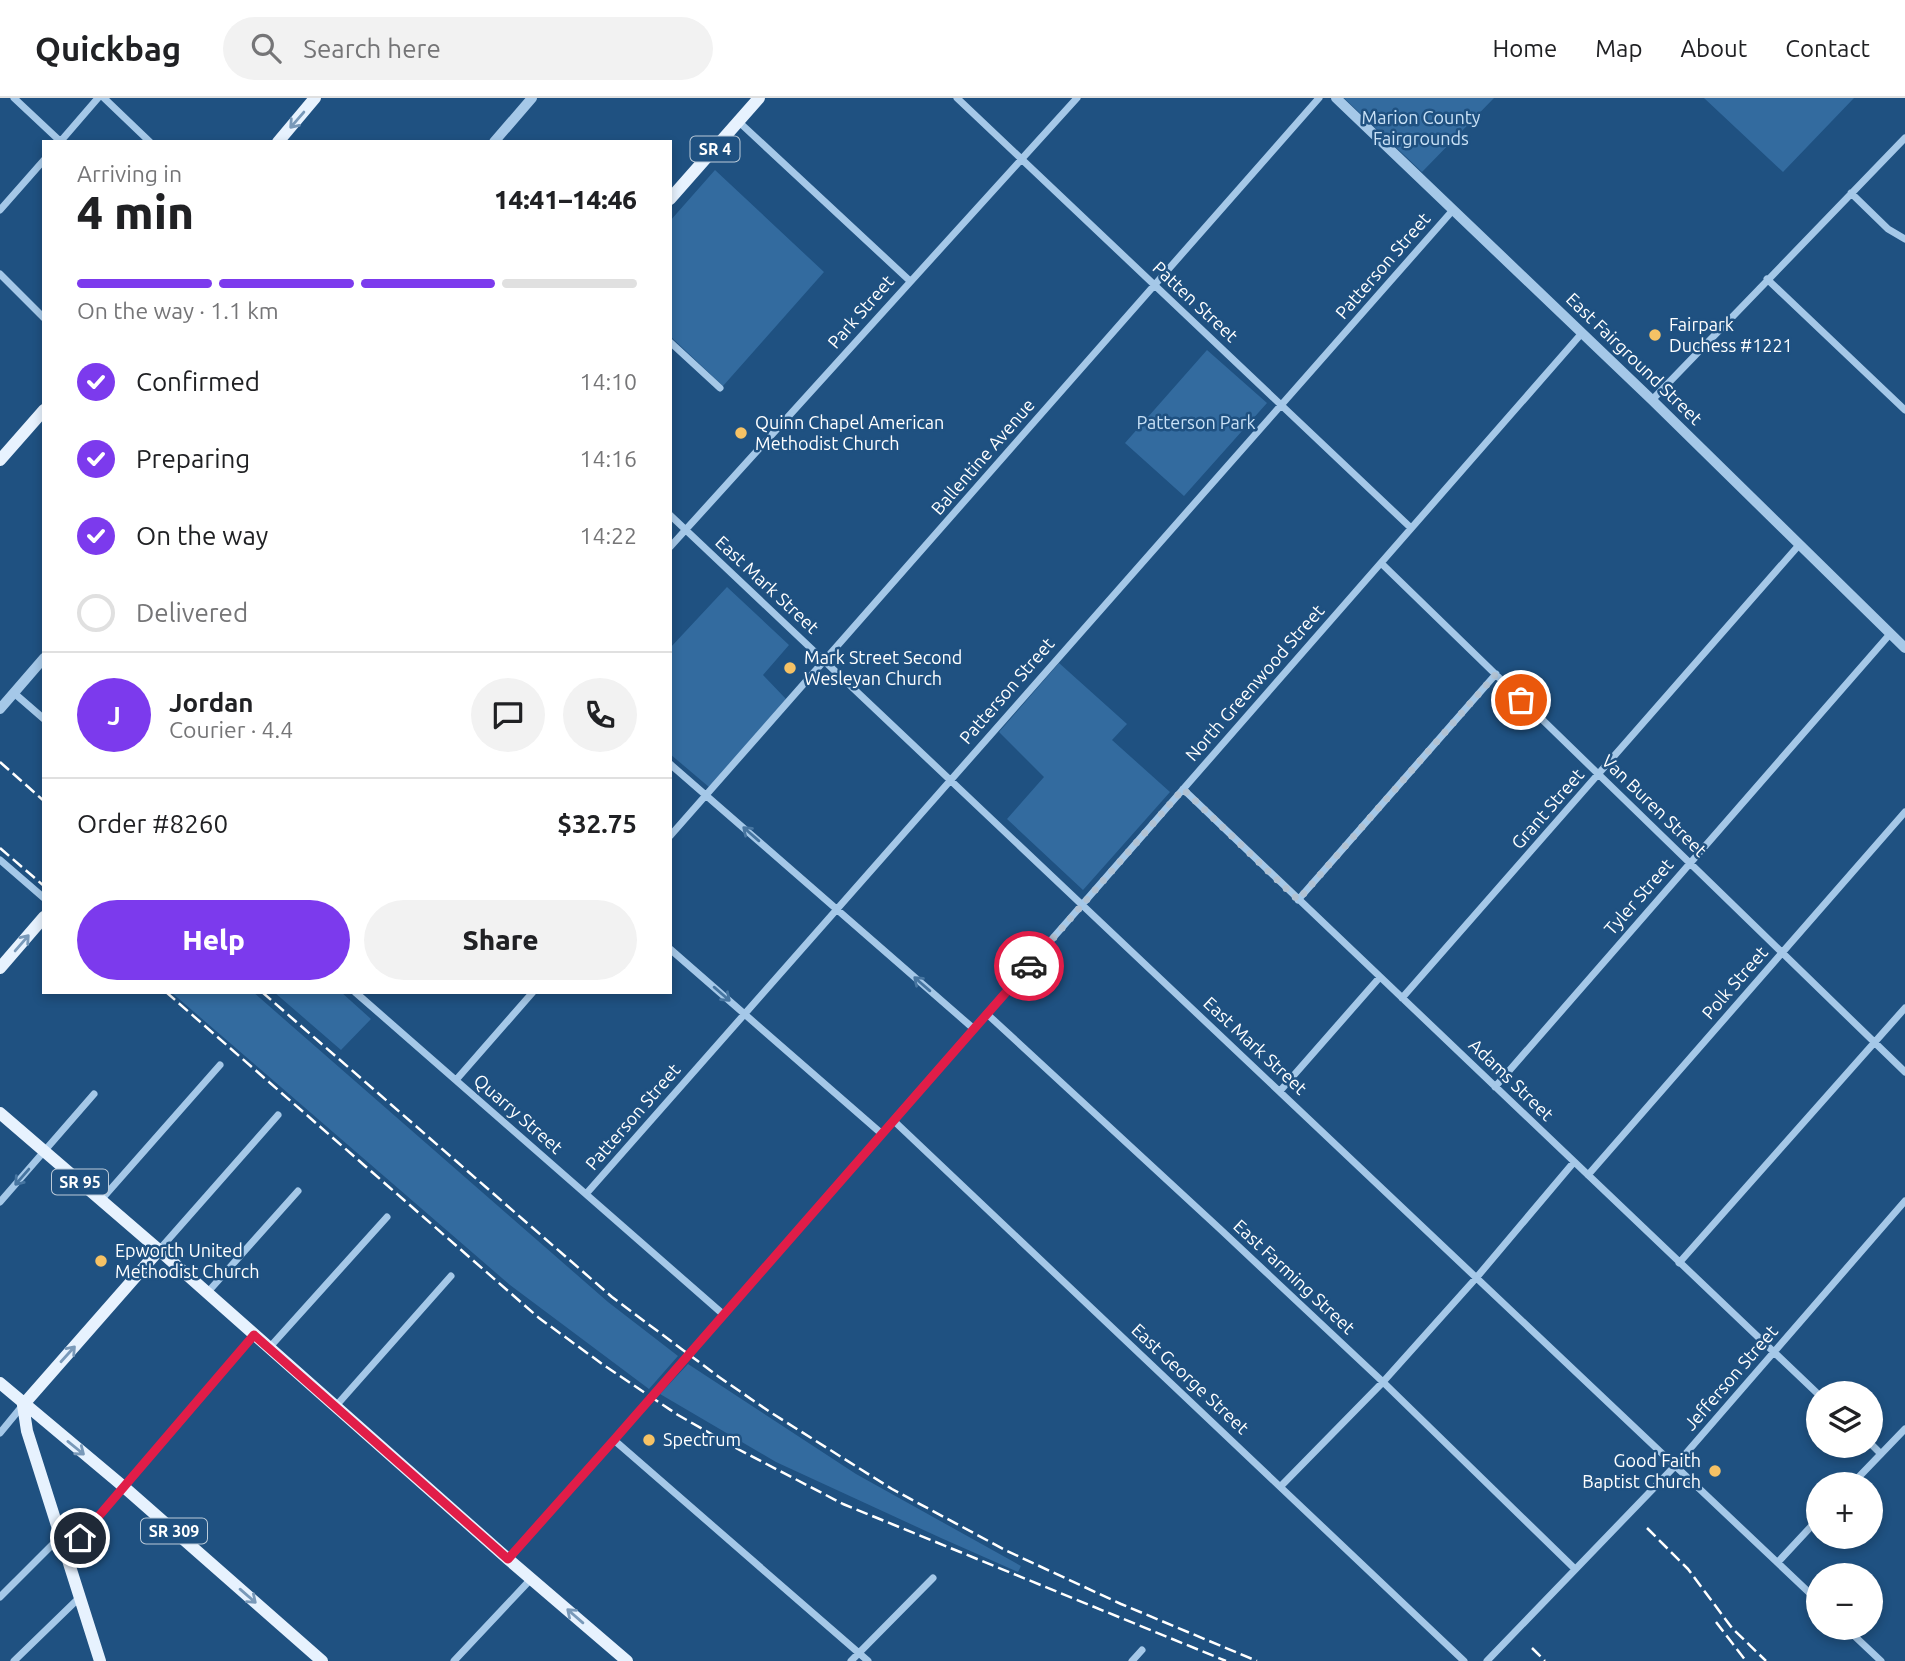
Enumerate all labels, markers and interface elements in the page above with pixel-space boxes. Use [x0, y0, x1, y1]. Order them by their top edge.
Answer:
search box [223, 17, 713, 80]
icon: search [247, 29, 285, 67]
text: Quickbag [35, 30, 181, 67]
text: Search here [303, 34, 441, 63]
text: Home [1492, 35, 1557, 62]
text: Map [1595, 35, 1642, 62]
text: About [1680, 35, 1747, 62]
text: Contact [1785, 35, 1870, 62]
park label: Marion County Fairgrounds [1362, 107, 1481, 148]
one-way arrow [289, 111, 305, 129]
road number: SR 4 [690, 136, 740, 162]
text: Arriving in [77, 161, 182, 186]
text: 14:41–14:46 [494, 185, 637, 214]
text: 4 min [77, 186, 194, 238]
street label: Patterson Street [1331, 208, 1434, 322]
street label: Patten Street [1149, 257, 1242, 346]
street label: Park Street [823, 271, 897, 352]
street label: East Fairground Street [1563, 288, 1707, 428]
text: On the way · 1.1 km [77, 298, 279, 323]
place label: Fairpark Duchess #1221 [1669, 314, 1793, 355]
marker: Fairpark Duchess #1221 [1647, 327, 1663, 343]
icon: check [77, 363, 115, 401]
text: Confirmed [136, 367, 260, 396]
text: 14:10 [579, 369, 637, 394]
street label: Ballentine Avenue [927, 394, 1038, 518]
place label: Quinn Chapel American Methodist Church [755, 412, 944, 453]
park label: Patterson Park [1136, 412, 1256, 432]
marker: Quinn Chapel American Methodist Church [733, 425, 749, 441]
icon: check [77, 440, 115, 478]
text: Preparing [136, 444, 250, 473]
text: 14:16 [579, 446, 637, 471]
icon: check [77, 517, 115, 555]
text: On the way [136, 521, 268, 550]
text: 14:22 [579, 523, 637, 548]
street label: East Mark Street [712, 531, 823, 637]
text: Delivered [136, 598, 248, 627]
street label: North Greenwood Street [1181, 600, 1328, 765]
street label: Patterson Street [955, 633, 1058, 747]
place label: Mark Street Second Wesleyan Church [804, 647, 962, 688]
marker: Mark Street Second Wesleyan Church [782, 660, 798, 676]
pin [1491, 670, 1551, 730]
button: chat [471, 678, 545, 752]
button: phone [563, 678, 637, 752]
icon: bag [1502, 681, 1540, 719]
text: Jordan [169, 688, 254, 717]
text: J [107, 701, 121, 730]
text: Courier · 4.4 [169, 717, 293, 742]
street label: Van Buren Street [1598, 750, 1711, 860]
street label: Grant Street [1507, 764, 1588, 853]
text: Order #8260 [77, 809, 228, 838]
text: $32.75 [557, 809, 637, 838]
one-way arrow [742, 826, 760, 842]
street label: Tyler Street [1600, 854, 1677, 938]
button: Help [77, 900, 350, 980]
button: Share [364, 900, 637, 980]
courier [994, 931, 1064, 1001]
one-way arrow [14, 934, 30, 952]
street label: Polk Street [1697, 942, 1771, 1023]
icon: car [1010, 947, 1048, 985]
one-way arrow [914, 976, 932, 992]
one-way arrow [712, 985, 730, 1001]
street label: East Mark Street [1200, 992, 1311, 1098]
street label: Adams Street [1465, 1034, 1558, 1124]
street label: Patterson Street [581, 1059, 684, 1173]
street label: Quarry Street [470, 1069, 567, 1158]
one-way arrow [14, 1167, 30, 1185]
road number: SR 95 [52, 1170, 108, 1194]
street label: East Farming Street [1230, 1215, 1359, 1338]
place label: Epworth United Methodist Church [115, 1240, 259, 1281]
marker: Epworth United Methodist Church [93, 1253, 109, 1269]
street label: East George Street [1128, 1319, 1253, 1437]
street label: Jefferson Street [1679, 1321, 1781, 1434]
one-way arrow [60, 1345, 76, 1363]
map controls [1806, 1381, 1883, 1640]
button: layers [1806, 1381, 1883, 1458]
place label: Spectrum [663, 1429, 741, 1449]
marker: Spectrum [641, 1432, 657, 1448]
one-way arrow [66, 1440, 84, 1456]
place label: Good Faith Baptist Church [1582, 1450, 1701, 1491]
marker: Good Faith Baptist Church [1707, 1463, 1723, 1479]
button: + [1806, 1472, 1883, 1549]
pin [50, 1508, 110, 1568]
road number: SR 309 [141, 1518, 207, 1544]
icon: home [61, 1519, 99, 1557]
button: − [1806, 1563, 1883, 1640]
one-way arrow [239, 1588, 257, 1604]
one-way arrow [566, 1608, 584, 1624]

